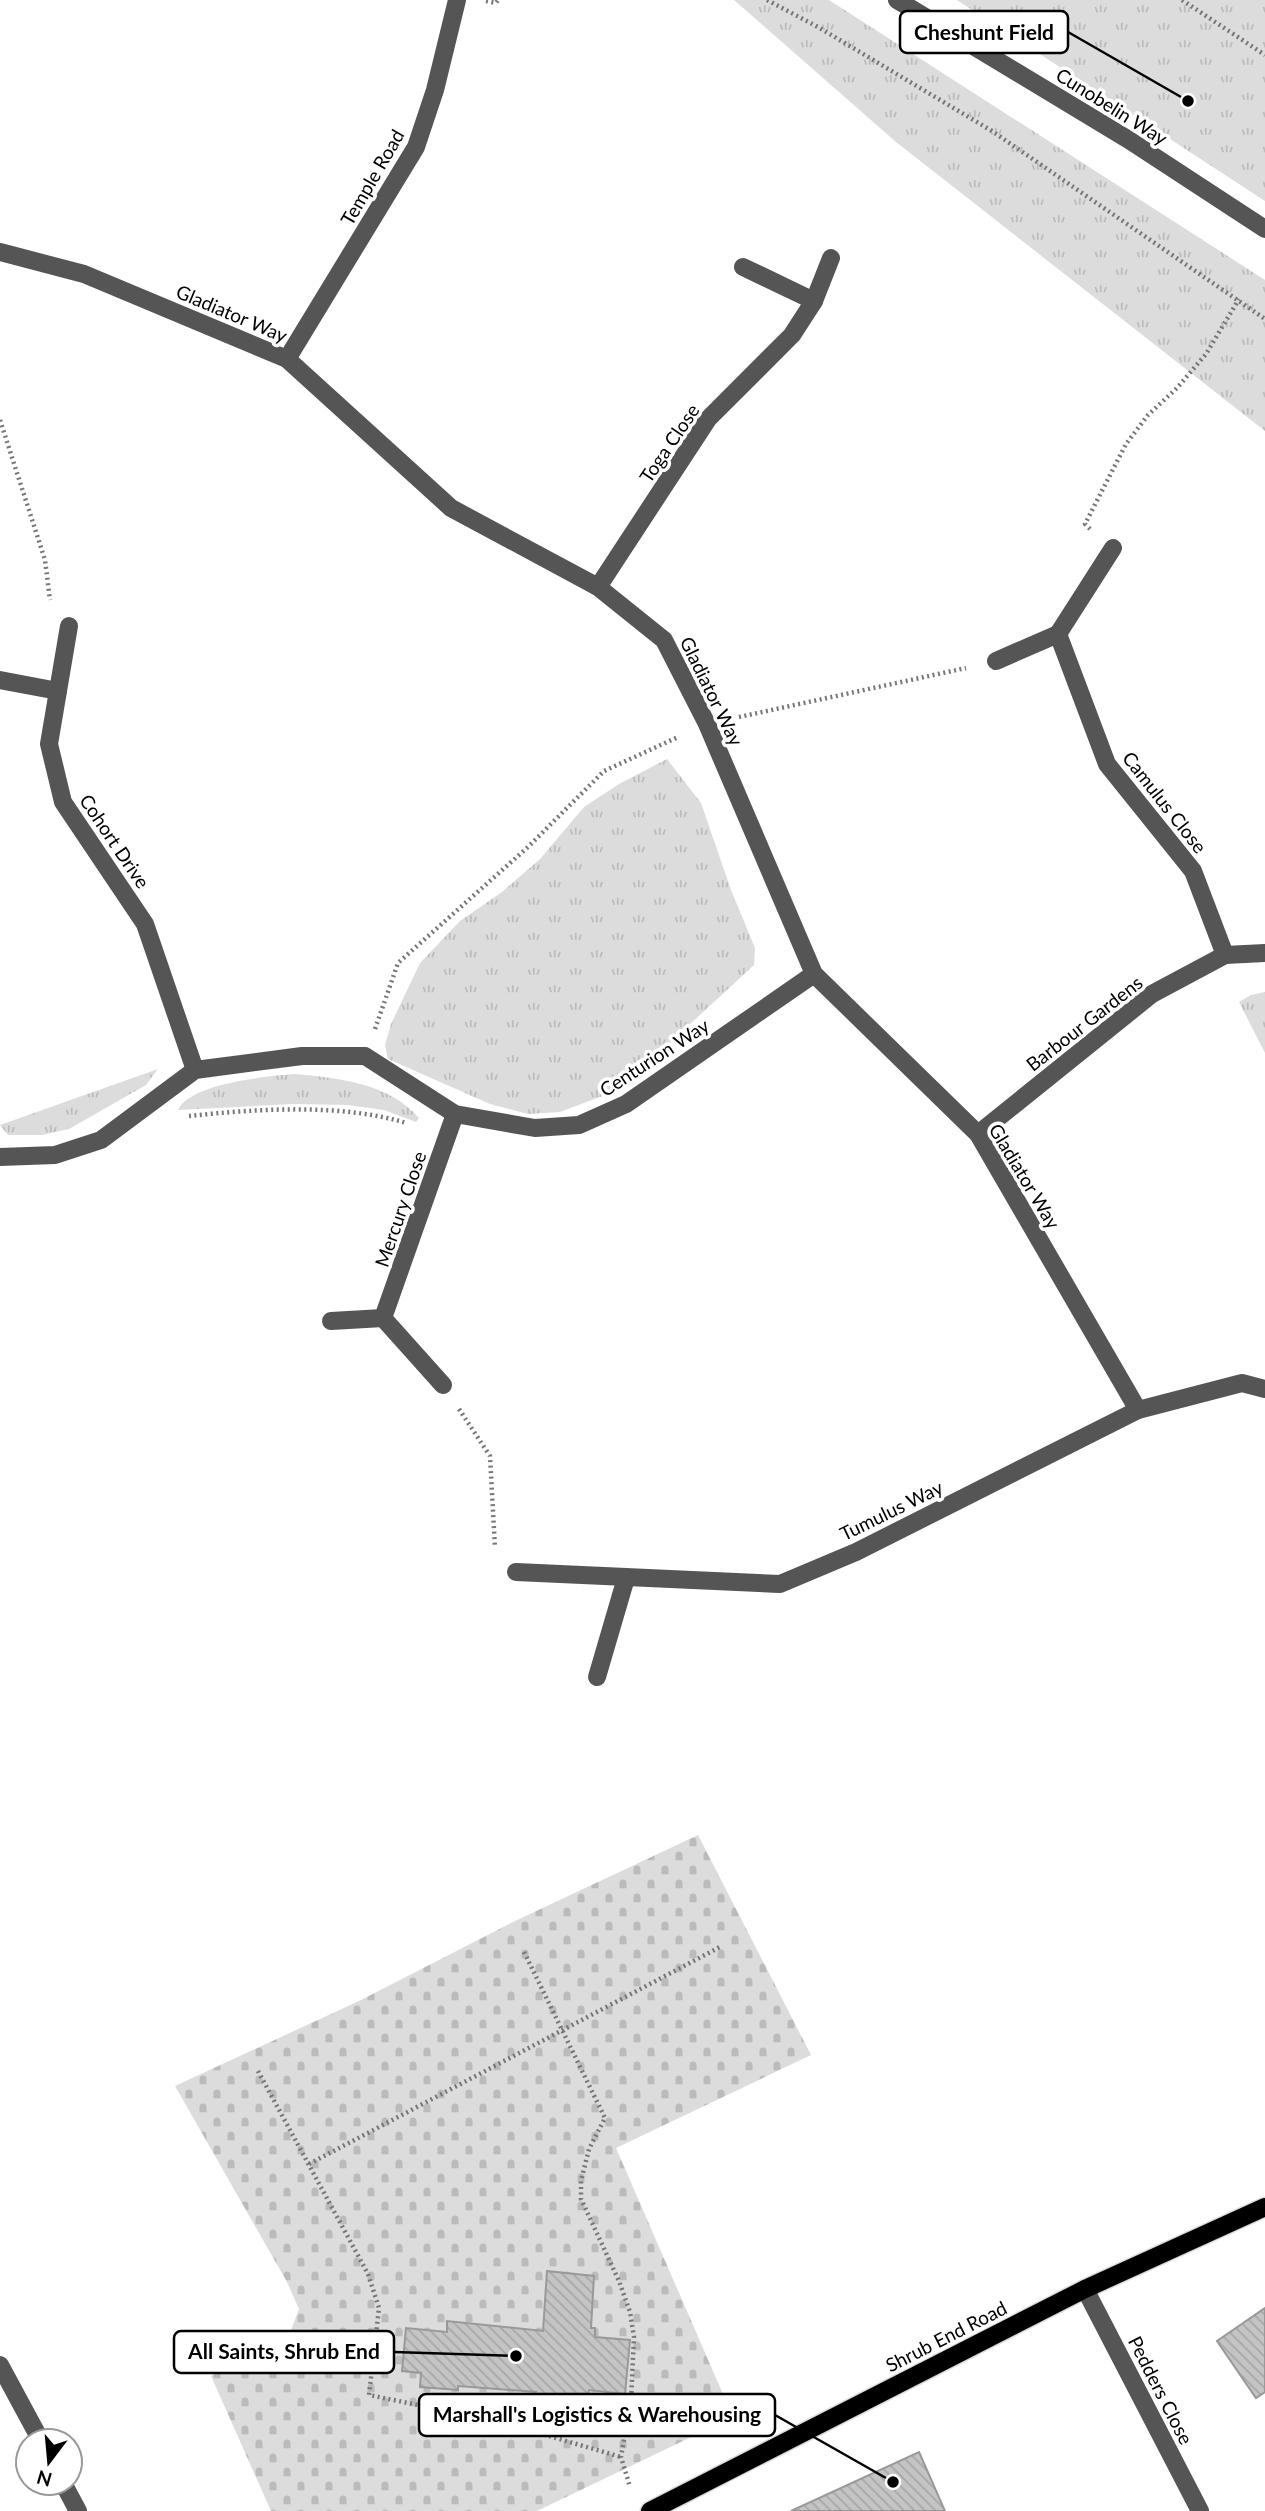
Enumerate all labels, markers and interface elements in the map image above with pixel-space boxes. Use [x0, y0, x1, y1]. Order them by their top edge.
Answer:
callout: Cheshunt Field [900, 11, 1068, 53]
text: Cheshunt Field [914, 19, 1054, 44]
street label: Cunobelin Way [1052, 63, 1172, 150]
street label: Temple Road [335, 125, 409, 229]
street label: Gladiator Way [173, 279, 291, 347]
street label: Toga Close [634, 399, 704, 487]
street label: Gladiator Way [676, 633, 748, 749]
street label: Camulus Close [1118, 747, 1212, 857]
street label: Cohort Drive [75, 790, 155, 892]
street label: Barbour Gardens [1021, 970, 1147, 1076]
street label: Centurion Way [595, 1013, 713, 1101]
street label: Gladiator Way [985, 1119, 1065, 1233]
street label: Mercury Close [369, 1148, 431, 1270]
street label: Tumulus Way [836, 1475, 946, 1545]
street label: Shrub End Road [882, 2296, 1010, 2376]
callout: All Saints, Shrub End [174, 2331, 394, 2373]
street label: Pedders Close [1124, 2332, 1198, 2448]
text: All Saints, Shrub End [187, 2338, 380, 2363]
callout: Marshall's Logistics & Warehousing [419, 2394, 775, 2436]
text: Marshall's Logistics & Warehousing [433, 2401, 761, 2426]
north arrow [14, 2427, 84, 2497]
text: N [34, 2466, 54, 2492]

